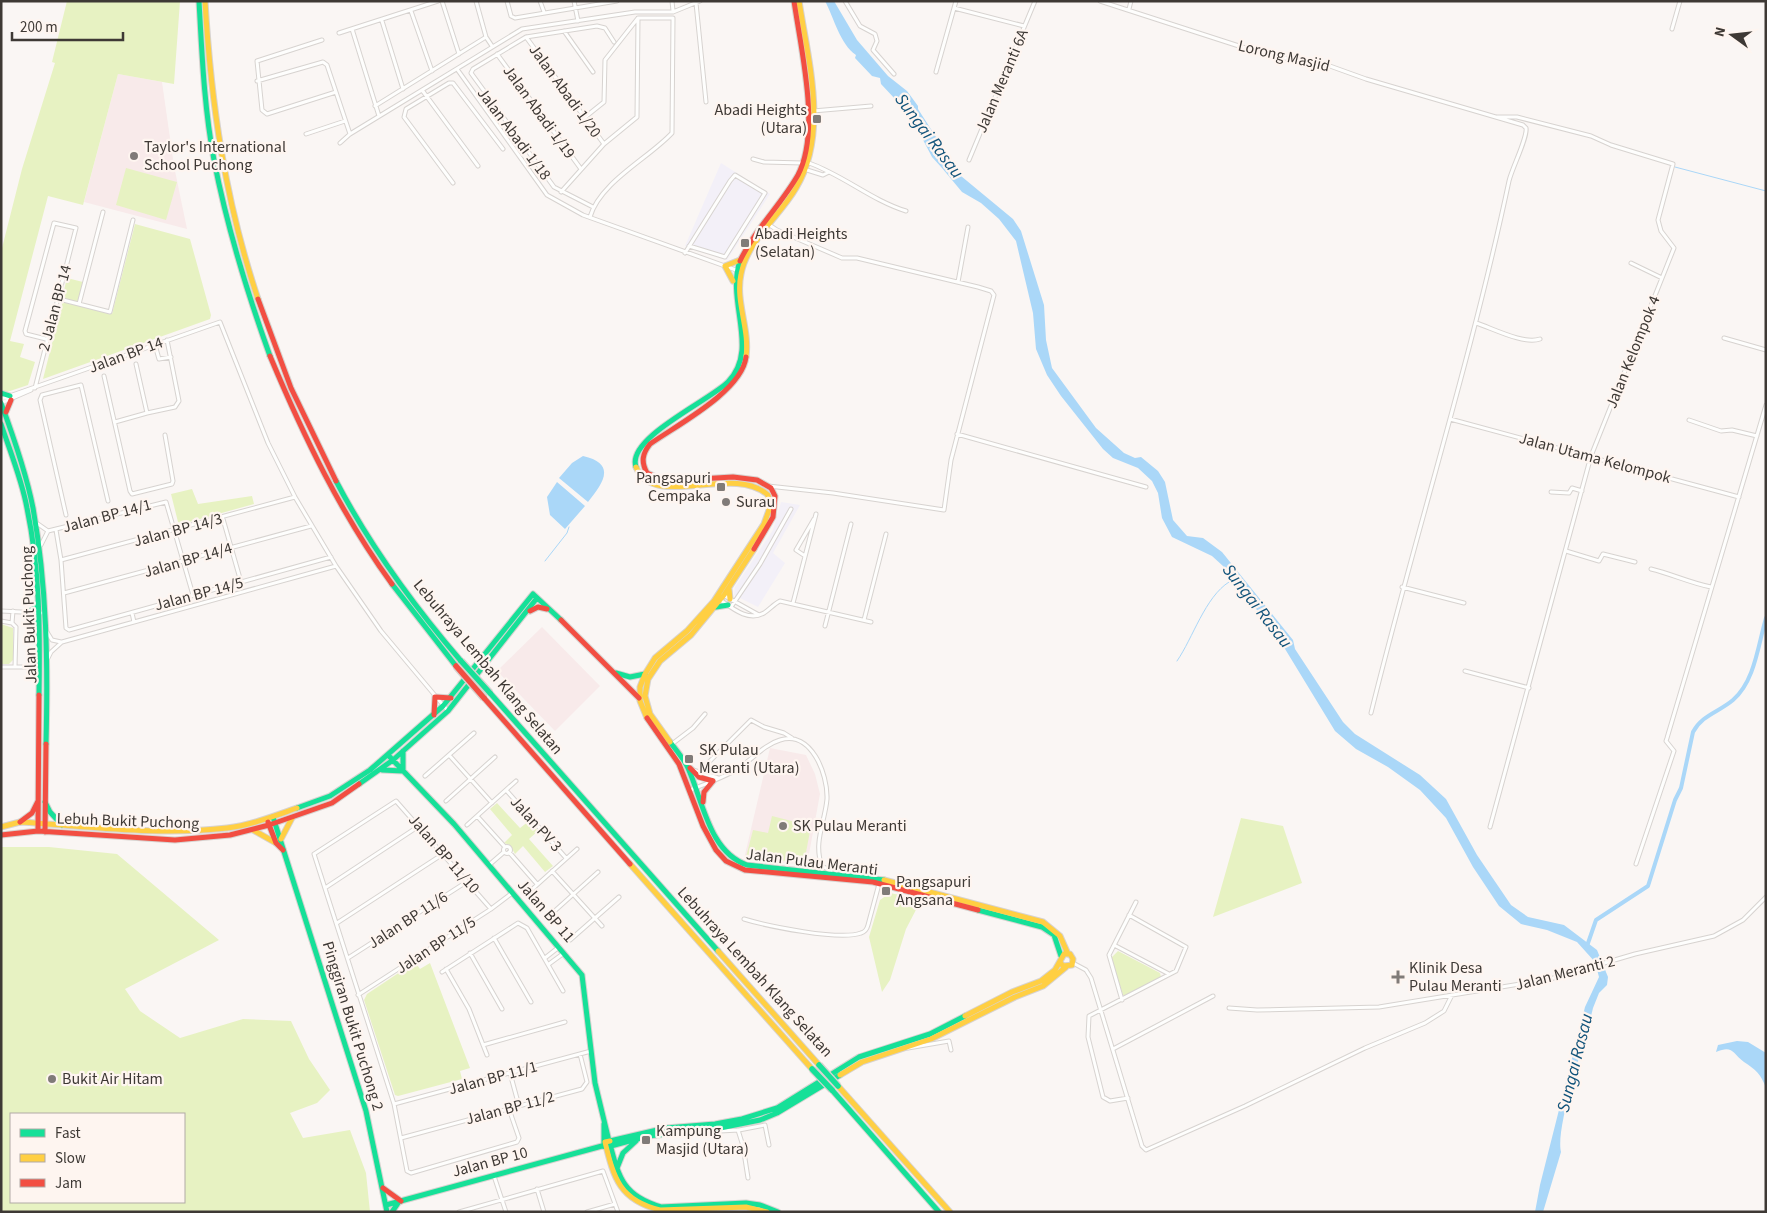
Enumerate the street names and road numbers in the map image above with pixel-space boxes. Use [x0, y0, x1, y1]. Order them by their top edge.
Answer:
street label: Jalan Meranti 6A [970, 26, 1034, 136]
street label: Lorong Masjid [1236, 35, 1332, 77]
street label: Jalan Abadi 1/20 [524, 40, 606, 142]
street label: Jalan Abadi 1/19 [498, 61, 580, 163]
street label: Jalan Abadi 1/18 [472, 83, 556, 185]
street label: 2 Jalan BP 14 [33, 262, 77, 354]
street label: Jalan Kelompok 4 [1600, 292, 1666, 412]
street label: Jalan BP 14 [86, 331, 166, 379]
street label: Jalan Utama Kelompok [1517, 427, 1673, 489]
street label: Jalan BP 14/1 [60, 494, 154, 538]
street label: Jalan BP 14/3 [131, 508, 225, 552]
street label: Jalan BP 14/4 [141, 537, 235, 583]
street label: Jalan Bukit Puchong [16, 546, 42, 684]
street label: Jalan BP 14/5 [152, 572, 246, 616]
street label: Lebuhraya Lembah Klang Selatan [408, 575, 568, 759]
street label: Jalan PV 3 [505, 791, 567, 857]
street label: Lebuh Bukit Puchong [56, 808, 200, 834]
street label: Jalan BP 11/10 [403, 809, 485, 899]
street label: Jalan Pulau Meranti [745, 843, 879, 881]
street label: Jalan BP 11 [512, 875, 580, 947]
street label: Lebuhraya Lembah Klang Selatan [672, 882, 838, 1062]
street label: Jalan BP 11/6 [364, 886, 452, 954]
street label: Jalan BP 11/5 [392, 911, 480, 979]
street label: Pinggiran Bukit Puchong 2 [317, 939, 389, 1113]
street label: Jalan Meranti 2 [1513, 950, 1617, 996]
street label: Jalan BP 11/1 [446, 1056, 540, 1100]
street label: Jalan BP 11/2 [463, 1086, 557, 1130]
street label: Jalan BP 10 [450, 1141, 530, 1183]

